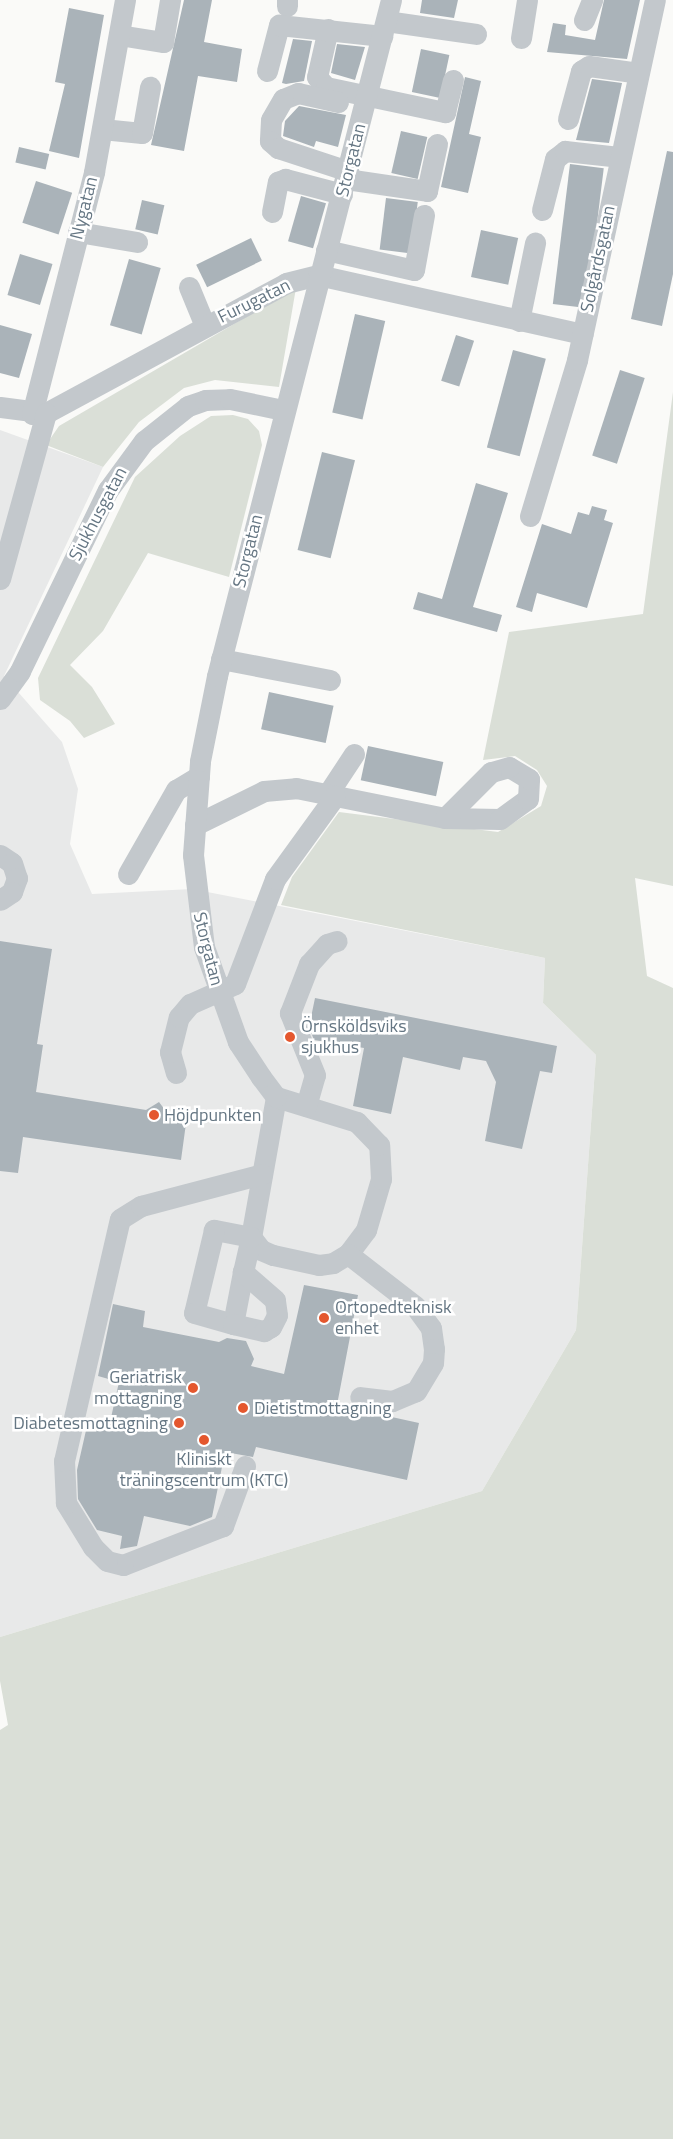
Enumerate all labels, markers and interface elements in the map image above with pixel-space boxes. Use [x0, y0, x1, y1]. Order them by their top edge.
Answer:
street label: Storgatan [331, 121, 371, 199]
street label: Nygatan [66, 174, 102, 242]
street label: Solgårdsgatan [576, 204, 620, 314]
street label: Furugatan [214, 274, 294, 328]
street label: Sjukhusgatan [64, 464, 132, 564]
street label: Storgatan [228, 512, 268, 590]
street label: Storgatan [188, 910, 228, 988]
place label: Örnsköldsviks sjukhus [301, 1016, 407, 1058]
marker: Örnsköldsviks sjukhus [283, 1030, 297, 1044]
place label: Höjdpunkten [164, 1104, 261, 1126]
marker: Höjdpunkten [148, 1109, 160, 1121]
place label: Ortopedteknisk enhet [335, 1297, 452, 1340]
marker: Ortopedteknisk enhet [317, 1311, 331, 1325]
place label: Geriatrisk mottagning [94, 1367, 182, 1410]
marker: Geriatrisk mottagning [186, 1381, 200, 1395]
place label: Dietistmottagning [254, 1397, 391, 1419]
marker: Dietistmottagning [236, 1401, 250, 1415]
place label: Diabetesmottagning [13, 1412, 168, 1434]
marker: Diabetesmottagning [172, 1416, 186, 1430]
marker: Kliniskt träningscentrum (KTC) [197, 1433, 211, 1447]
place label: Kliniskt träningscentrum (KTC) [120, 1449, 288, 1492]

